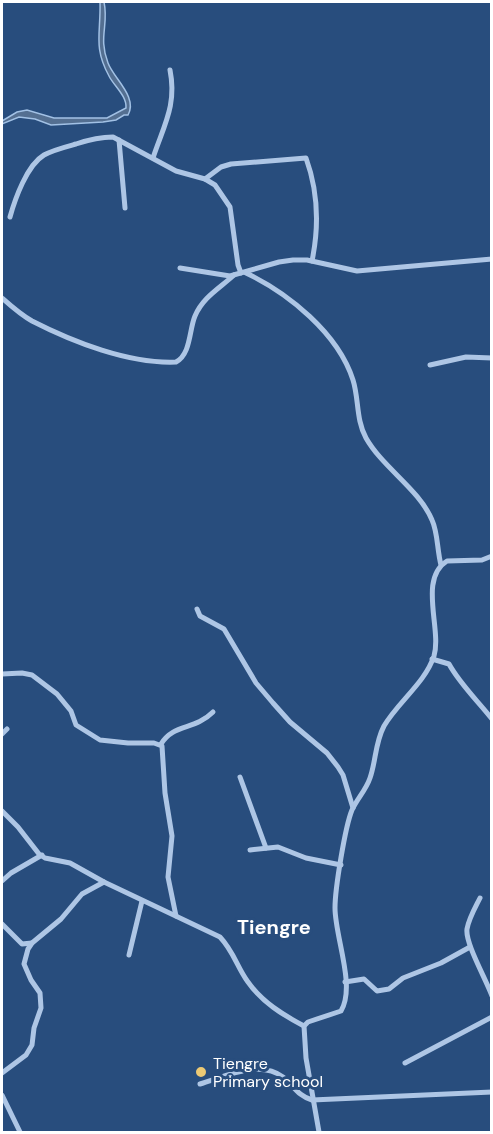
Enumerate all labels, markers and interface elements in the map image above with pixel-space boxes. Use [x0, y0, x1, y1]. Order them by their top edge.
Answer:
district label: Tiengre [237, 914, 311, 940]
place label: Tiengre Primary school [213, 1053, 323, 1092]
marker: Tiengre Primary school [194, 1065, 208, 1079]

